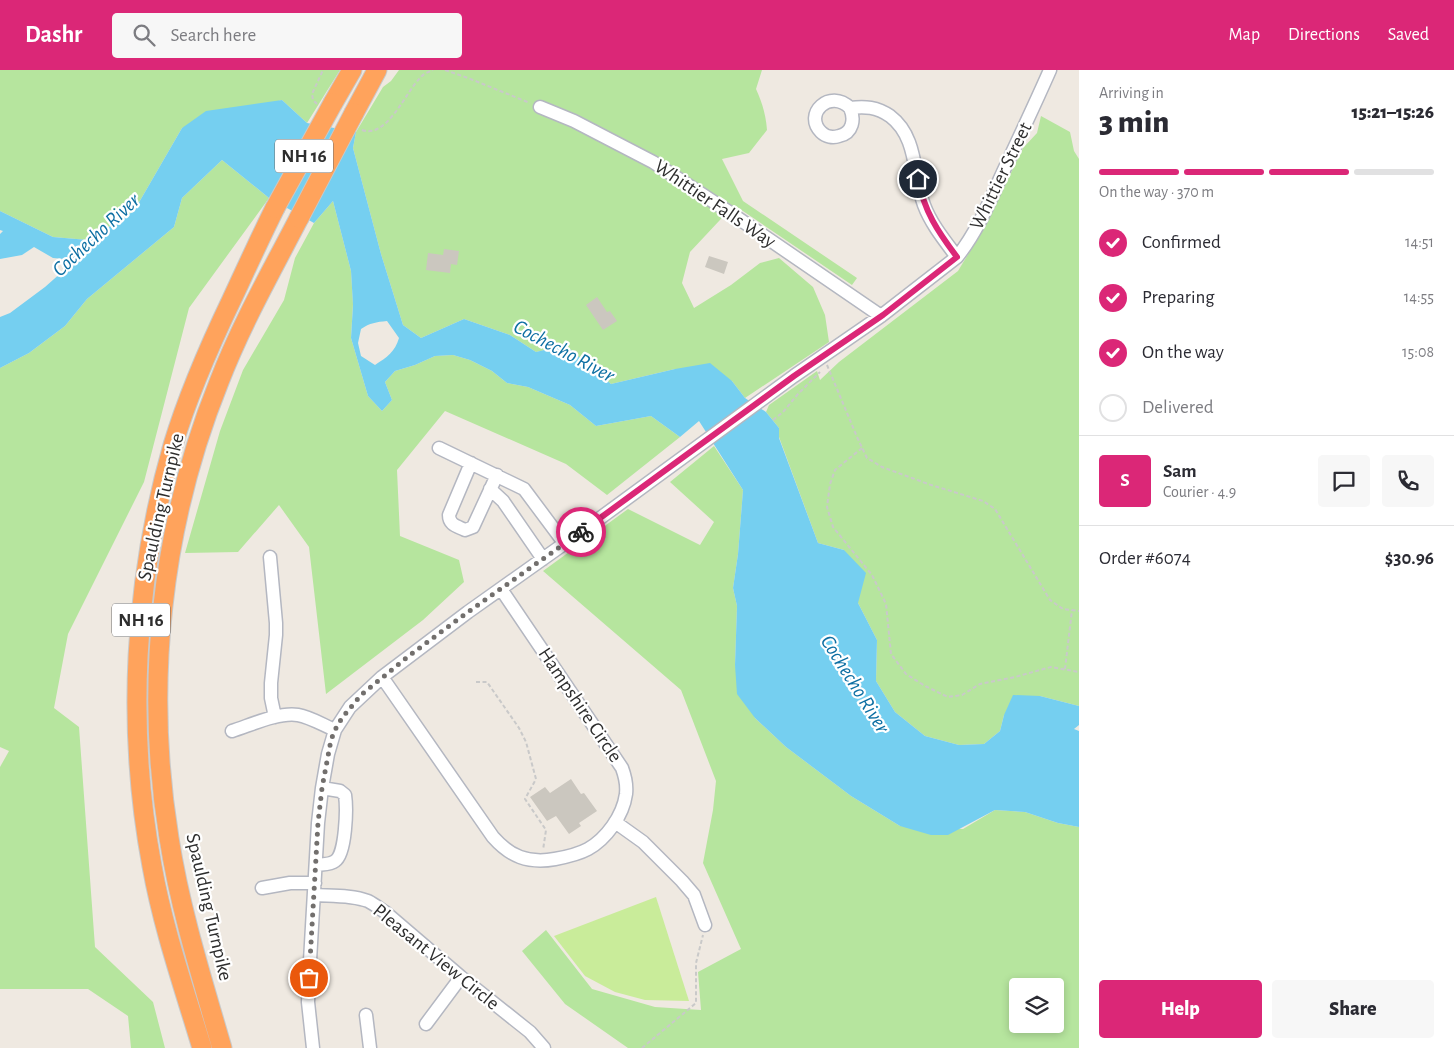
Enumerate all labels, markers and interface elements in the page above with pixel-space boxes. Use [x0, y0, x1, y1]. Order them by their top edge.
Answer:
search box [112, 13, 462, 58]
icon: search [130, 21, 158, 49]
text: Dashr [25, 23, 82, 47]
text: Search here [170, 26, 256, 45]
text: Map [1229, 26, 1260, 44]
text: Directions [1288, 26, 1360, 44]
text: Saved [1388, 26, 1429, 44]
text: Arriving in [1099, 85, 1164, 101]
text: 15:21–15:26 [1352, 103, 1434, 122]
text: 3 min [1099, 106, 1169, 138]
street label: Whittier Street [966, 119, 1036, 233]
road number: NH 16 [275, 140, 333, 172]
street label: Whittier Falls Way [651, 156, 780, 252]
pin [897, 158, 939, 200]
icon: home [904, 165, 932, 193]
text: On the way · 370 m [1099, 184, 1214, 200]
water label: Cochecho River [48, 189, 145, 280]
icon: check [1099, 229, 1127, 257]
text: Confirmed [1142, 233, 1221, 252]
text: 14:51 [1405, 234, 1434, 250]
icon: check [1099, 284, 1127, 312]
text: Preparing [1142, 288, 1215, 307]
text: 14:55 [1404, 289, 1434, 305]
water label: Cochecho River [510, 316, 619, 387]
icon: check [1099, 339, 1127, 367]
text: On the way [1142, 343, 1224, 362]
text: 15:08 [1402, 344, 1434, 360]
text: Delivered [1142, 398, 1214, 417]
street label: Spaulding Turnpike [134, 431, 188, 583]
button: chat [1318, 455, 1370, 507]
button: phone [1382, 455, 1434, 507]
text: Sam [1163, 462, 1197, 481]
text: S [1120, 471, 1130, 490]
text: Courier · 4.9 [1163, 484, 1236, 500]
courier [556, 507, 606, 557]
icon: bike [567, 518, 595, 546]
text: Order #6074 [1099, 549, 1191, 568]
text: $30.96 [1385, 549, 1434, 568]
road number: NH 16 [112, 604, 170, 636]
water label: Cochecho River [817, 631, 894, 738]
street label: Hampshire Circle [534, 644, 626, 766]
street label: Spaulding Turnpike [182, 831, 236, 983]
street label: Pleasant View Circle [369, 900, 503, 1014]
pin [288, 957, 330, 999]
icon: bag [295, 964, 323, 992]
map controls [1009, 978, 1064, 1033]
button: layers [1009, 978, 1064, 1033]
button: Help [1099, 980, 1262, 1038]
button: Share [1272, 980, 1434, 1038]

